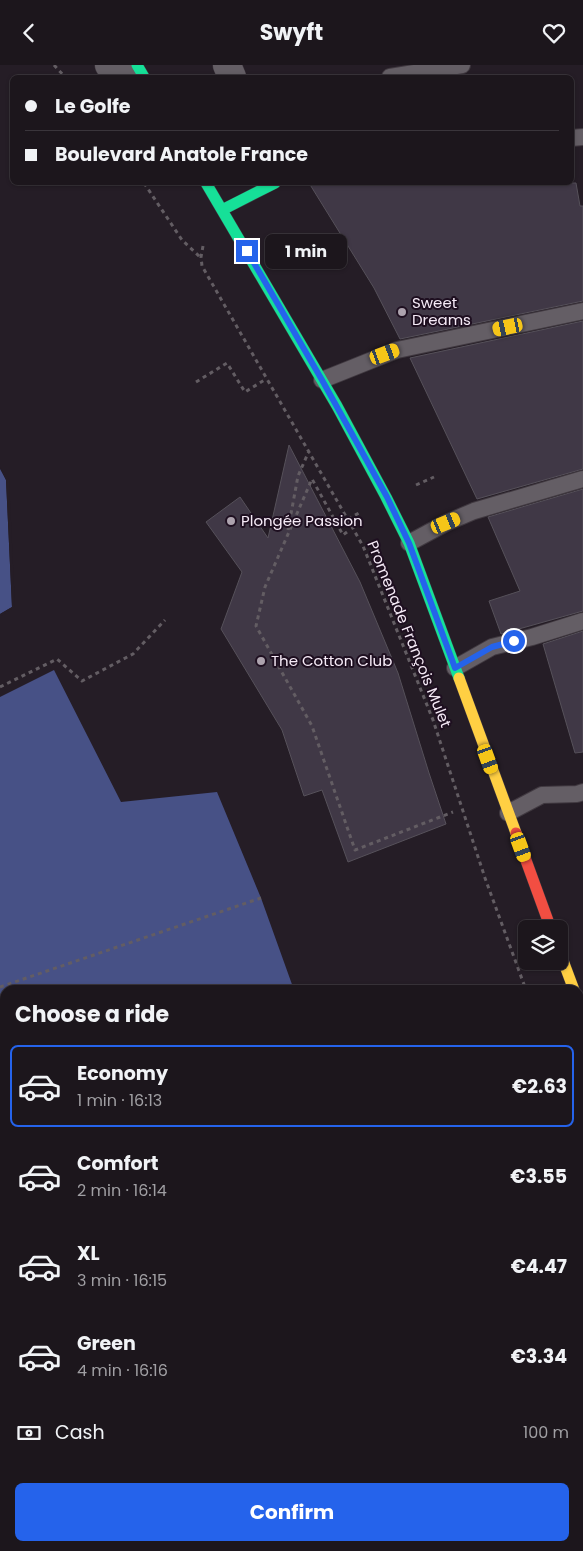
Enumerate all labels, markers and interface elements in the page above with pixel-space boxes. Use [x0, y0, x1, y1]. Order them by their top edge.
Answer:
text: Swyft [260, 17, 323, 48]
icon: back [15, 19, 43, 47]
icon: heart [540, 19, 568, 47]
text: Le Golfe [55, 93, 131, 120]
text: Boulevard Anatole France [55, 141, 308, 168]
callout: 1 min [264, 233, 347, 269]
route end [236, 240, 258, 262]
text: 1 min [285, 240, 327, 263]
place label: Sweet Dreams [412, 292, 471, 330]
marker: Sweet Dreams [396, 306, 408, 318]
car [491, 317, 524, 337]
car [368, 342, 401, 366]
place label: Plongée Passion [241, 510, 363, 531]
car [429, 510, 462, 536]
marker: Plongée Passion [225, 515, 237, 527]
street label: Promenade François Mulet [362, 537, 457, 730]
route start [503, 630, 525, 652]
place label: The Cotton Club [271, 650, 392, 671]
marker: The Cotton Club [255, 655, 267, 667]
car [475, 742, 500, 776]
car [508, 830, 533, 864]
map controls [518, 920, 568, 970]
button: layers [518, 920, 568, 970]
text: Choose a ride [15, 999, 169, 1030]
text: Economy [77, 1060, 168, 1087]
icon: car [17, 1064, 62, 1109]
text: €2.63 [512, 1073, 567, 1100]
text: 1 min · 16:13 [77, 1089, 162, 1112]
text: Comfort [77, 1150, 159, 1177]
icon: car [17, 1154, 62, 1199]
text: €3.55 [510, 1163, 567, 1190]
text: 2 min · 16:14 [77, 1179, 167, 1202]
text: XL [77, 1240, 100, 1267]
icon: car [17, 1244, 62, 1289]
text: €4.47 [511, 1253, 567, 1280]
text: 3 min · 16:15 [77, 1269, 167, 1292]
text: Green [77, 1330, 136, 1357]
icon: car [17, 1334, 62, 1379]
text: €3.34 [511, 1343, 567, 1370]
text: 4 min · 16:16 [77, 1359, 168, 1382]
icon: cash [15, 1419, 43, 1447]
text: Cash [55, 1419, 105, 1446]
text: 100 m [523, 1421, 569, 1444]
button: Confirm [15, 1483, 569, 1541]

